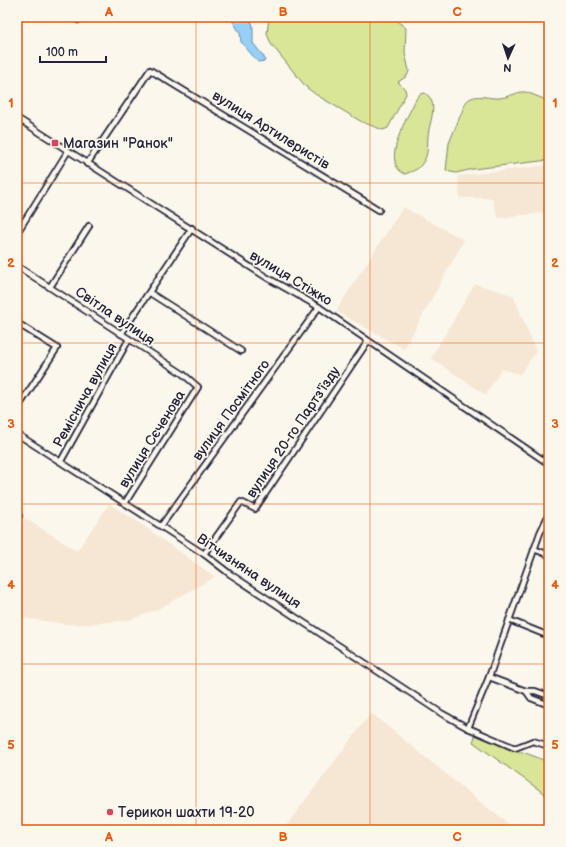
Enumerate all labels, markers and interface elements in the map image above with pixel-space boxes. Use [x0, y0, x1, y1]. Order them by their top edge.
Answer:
text: A [104, 4, 113, 20]
text: B [278, 4, 288, 20]
text: C [452, 4, 462, 20]
scale bar [40, 38, 106, 64]
north arrow [488, 38, 528, 78]
text: 100 m [46, 45, 78, 60]
text: N [503, 61, 512, 74]
street label: вулиця Артилеристів [209, 87, 333, 173]
text: 1 [8, 95, 14, 111]
text: 1 [552, 95, 558, 111]
place label: Магазин "Ранок" [63, 135, 173, 152]
marker: Магазин "Ранок" [50, 138, 60, 148]
street label: вулиця Стіжко [247, 247, 335, 309]
text: 2 [7, 255, 15, 271]
text: 2 [551, 255, 559, 271]
street label: Світла вулиця [72, 283, 158, 349]
street label: Реміснича вулиця [49, 340, 121, 450]
street label: вулиця Посмітного [189, 356, 273, 464]
street label: вулиця 20-го Партз'їзду [243, 363, 344, 501]
street label: вулиця Сєченова [115, 386, 189, 491]
text: 3 [7, 416, 15, 432]
text: 3 [551, 416, 559, 432]
street label: Вітчизняна вулиця [194, 530, 304, 612]
text: 4 [7, 577, 15, 593]
text: 4 [551, 577, 559, 593]
text: 5 [7, 737, 15, 753]
text: 5 [551, 737, 559, 753]
place label: Терикон шахти 19-20 [118, 804, 255, 821]
marker: Терикон шахти 19-20 [105, 807, 115, 817]
text: A [104, 829, 113, 845]
text: B [278, 829, 288, 845]
text: C [452, 829, 462, 845]

